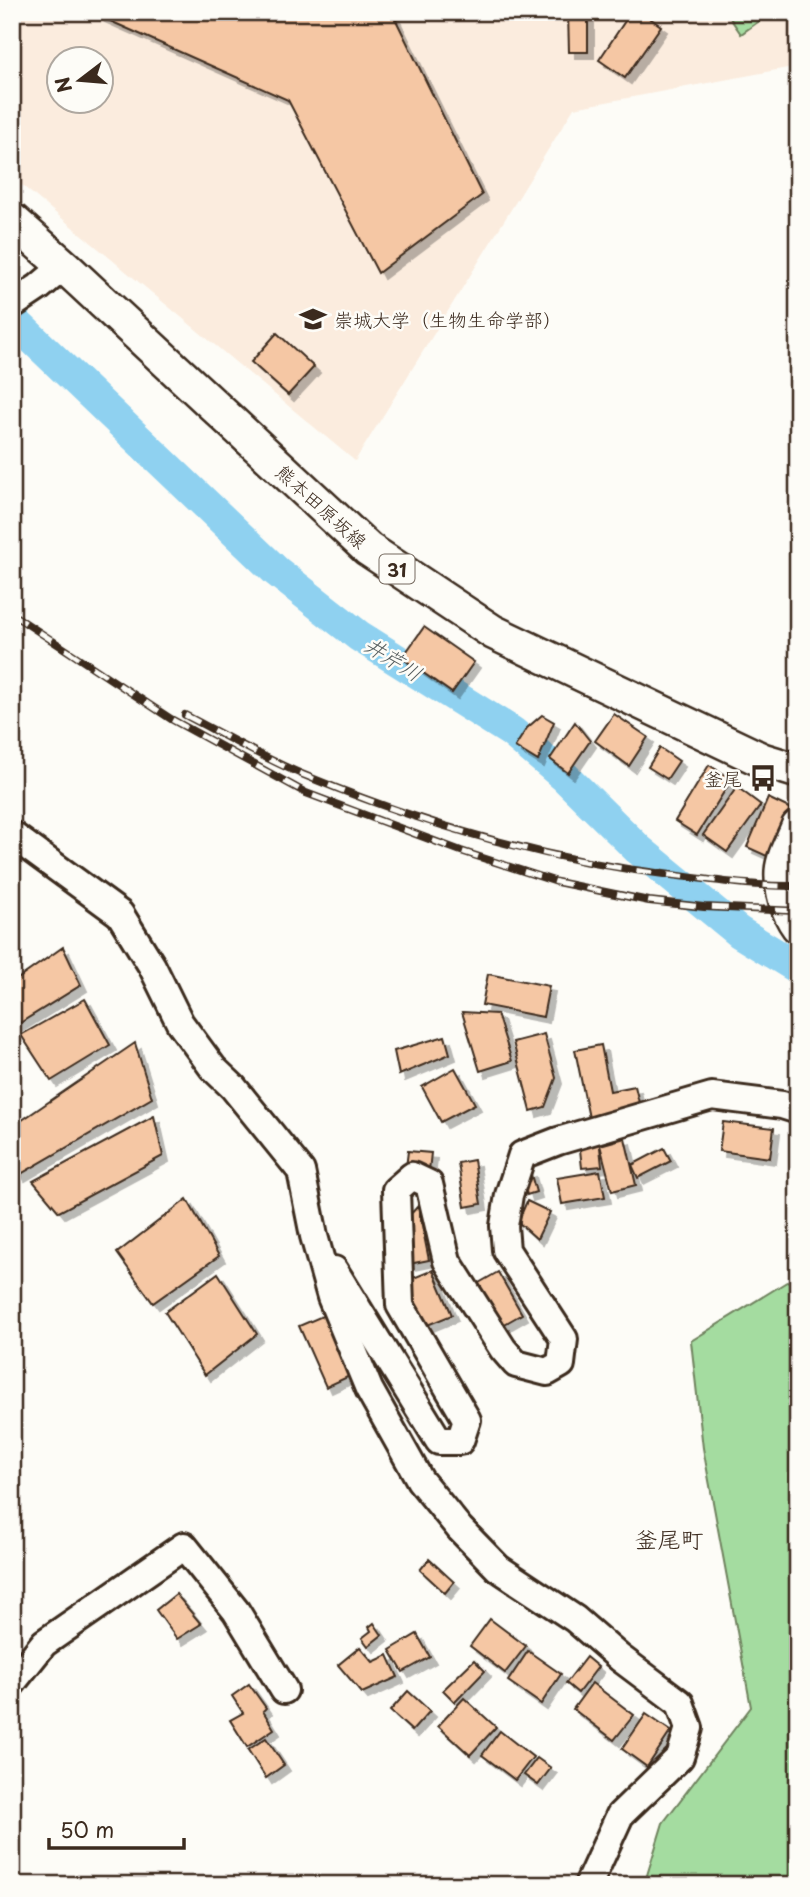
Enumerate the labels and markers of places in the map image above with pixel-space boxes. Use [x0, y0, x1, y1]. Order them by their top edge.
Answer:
school or university icon: 崇城大学（生物生命学部） [298, 304, 328, 334]
place label: 崇城大学（生物生命学部） [334, 305, 562, 333]
bus stop icon: 釜尾 [748, 763, 778, 793]
place label: 釜尾 [704, 764, 742, 792]

